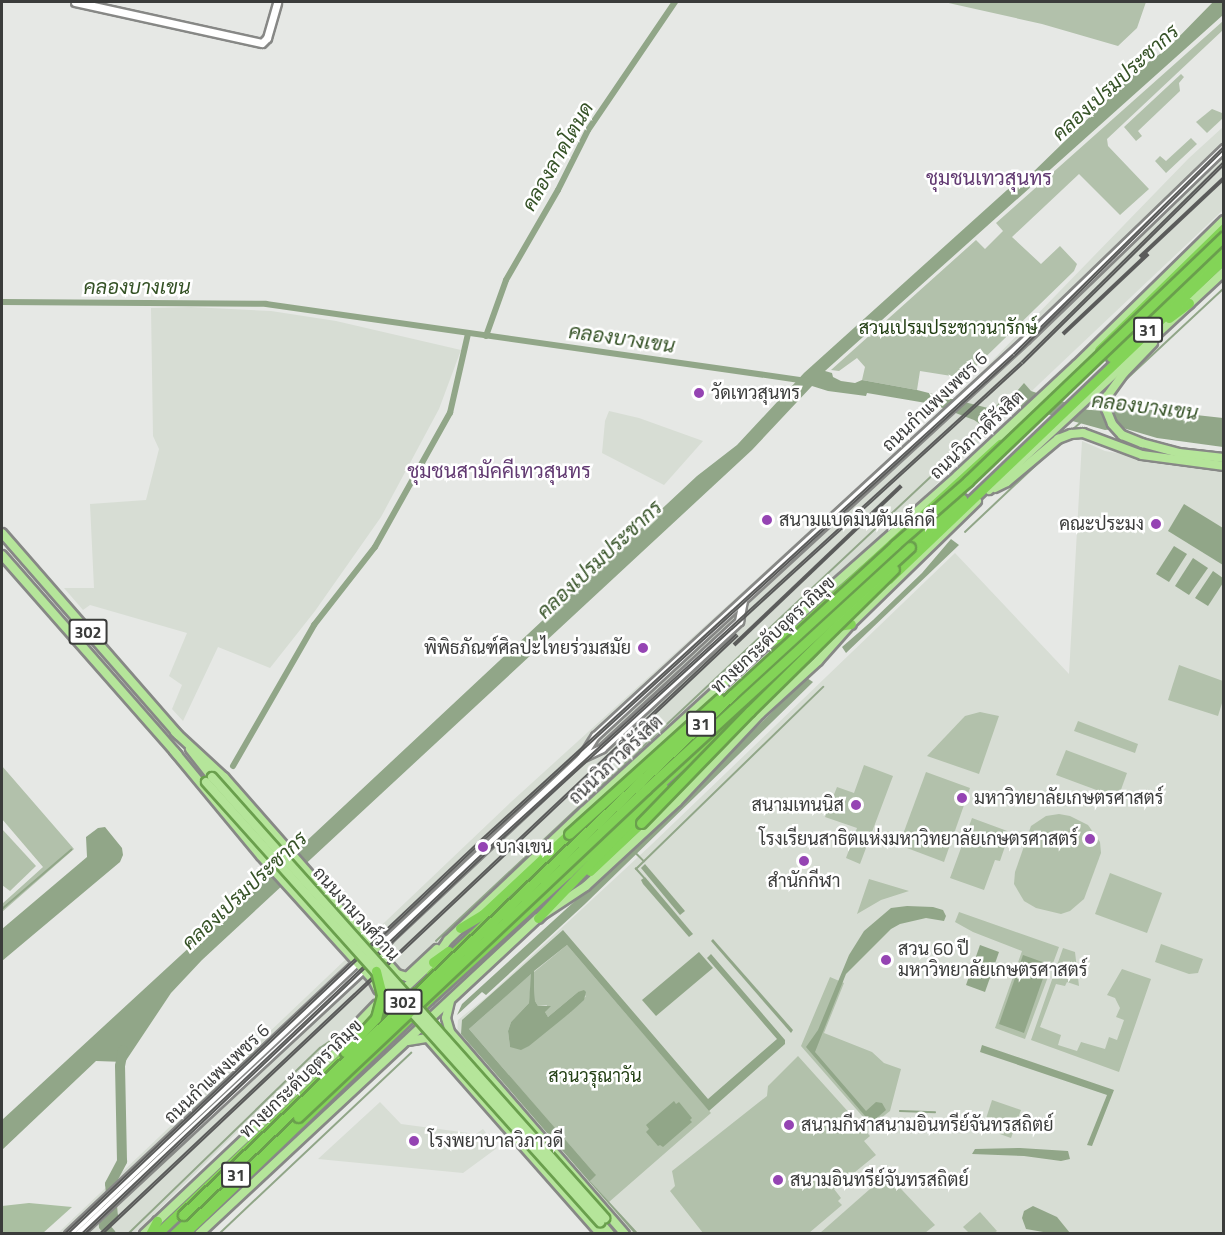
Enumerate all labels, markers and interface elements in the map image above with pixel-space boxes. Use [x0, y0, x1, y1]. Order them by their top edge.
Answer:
water label: คลองเปรมประชากร [1047, 19, 1183, 145]
water label: คลองลาดโตนด [516, 97, 598, 215]
district label: ชุมชนเทวสุนทร [926, 165, 1052, 189]
water label: คลองบางเขน [84, 274, 190, 298]
park label: สวนเปรมประชาวนารักษ์ [859, 317, 1037, 339]
road number: 31 [1133, 317, 1163, 343]
water label: คลองบางเขน [567, 319, 677, 357]
street label: ถนนกำแพงเพชร 6 [878, 348, 992, 456]
place label: วัดเทวสุนทร [711, 382, 800, 404]
marker: วัดเทวสุนทร [692, 386, 706, 400]
street label: ถนนวิภาวดีรังสิต [926, 386, 1028, 484]
water label: คลองบางเขน [1090, 388, 1200, 424]
district label: ชุมชนสามัคคีเทวสุนทร [407, 458, 591, 482]
water label: คลองเปรมประชากร [531, 495, 667, 623]
place label: สนามแบดมินตันเล็กดี [779, 509, 935, 531]
marker: สนามแบดมินตันเล็กดี [760, 513, 774, 527]
place label: คณะประมง [1059, 513, 1144, 535]
marker: คณะประมง [1149, 517, 1163, 531]
street label: ทางยกระดับอุตราภิมุข [706, 572, 840, 698]
road number: 302 [68, 619, 107, 645]
place label: พิพิธภัณฑ์ศิลปะไทยร่วมสมัย [424, 637, 631, 659]
marker: พิพิธภัณฑ์ศิลปะไทยร่วมสมัย [636, 641, 650, 655]
street label: ถนนวิภาวดีรังสิต [565, 711, 667, 809]
road number: 31 [686, 711, 716, 737]
place label: มหาวิทยาลัยเกษตรศาสตร์ [974, 787, 1163, 809]
marker: มหาวิทยาลัยเกษตรศาสตร์ [955, 791, 969, 805]
place label: สนามเทนนิส [752, 794, 844, 816]
marker: สนามเทนนิส [849, 798, 863, 812]
water label: คลองเปรมประชากร [176, 826, 312, 954]
place label: โรงเรียนสาธิตแห่งมหาวิทยาลัยเกษตรศาสตร์ [759, 828, 1078, 850]
marker: โรงเรียนสาธิตแห่งมหาวิทยาลัยเกษตรศาสตร์ [1083, 832, 1097, 846]
place label: บางเขน [496, 836, 552, 858]
marker: บางเขน [474, 838, 492, 856]
marker: สำนักกีฬา [797, 854, 811, 868]
street label: ถนนงามวงศ์วาน [308, 863, 404, 965]
place label: สำนักกีฬา [767, 870, 841, 892]
place label: สวน 60 ปี มหาวิทยาลัยเกษตรศาสตร์ [898, 939, 1087, 982]
marker: สวน 60 ปี มหาวิทยาลัยเกษตรศาสตร์ [879, 953, 893, 967]
road number: 302 [384, 989, 422, 1015]
street label: ทางยกระดับอุตราภิมุข [235, 1015, 367, 1143]
street label: ถนนกำแพงเพชร 6 [160, 1020, 274, 1128]
park label: สวนวรุณาวัน [548, 1065, 642, 1087]
place label: สนามกีฬาสนามอินทรีย์จันทรสถิตย์ [801, 1114, 1053, 1136]
marker: สนามกีฬาสนามอินทรีย์จันทรสถิตย์ [782, 1118, 796, 1132]
place label: โรงพยาบาลวิภาวดี [428, 1130, 563, 1152]
marker: โรงพยาบาลวิภาวดี [405, 1132, 423, 1150]
road number: 31 [221, 1162, 251, 1188]
place label: สนามอินทรีย์จันทรสถิตย์ [790, 1169, 969, 1191]
marker: สนามอินทรีย์จันทรสถิตย์ [771, 1173, 785, 1187]

